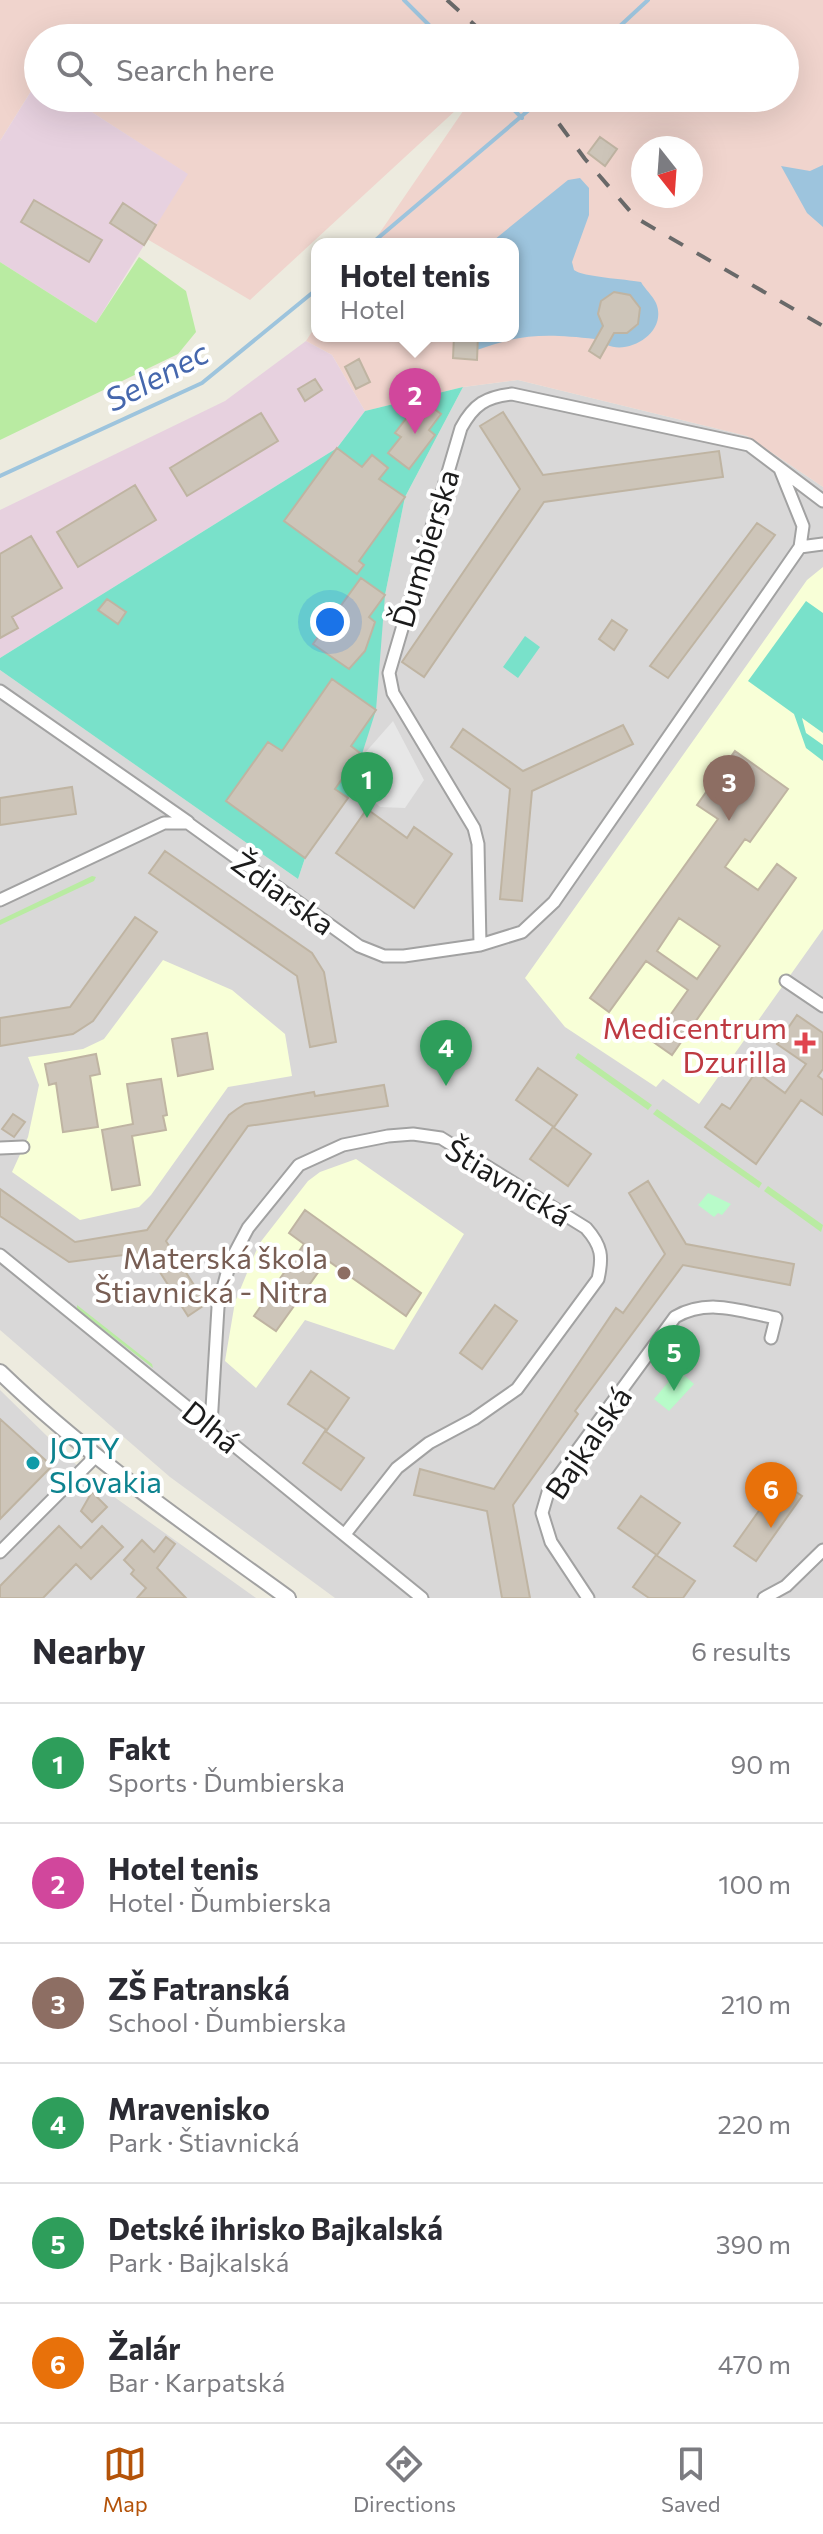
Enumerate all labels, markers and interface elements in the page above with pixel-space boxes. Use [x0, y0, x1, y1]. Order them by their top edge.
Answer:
search box [24, 24, 799, 112]
icon: search [52, 46, 96, 90]
text: Search here [116, 50, 275, 87]
north arrow [631, 136, 703, 208]
popup [311, 238, 519, 342]
text: Hotel tenis [340, 256, 490, 293]
text: Hotel [340, 293, 405, 324]
water label: Selenec [97, 331, 215, 419]
pin: 2 [389, 368, 441, 434]
street label: Ďumbierska [382, 464, 466, 632]
your location [310, 602, 350, 642]
pin: 1 [341, 752, 393, 818]
pin: 3 [703, 755, 755, 821]
street label: Ždiarska [225, 842, 343, 942]
place label: Medicentrum Dzurilla [602, 1008, 787, 1079]
pin: 4 [420, 1020, 472, 1086]
marker: Medicentrum Dzurilla [794, 1032, 816, 1054]
street label: Štiavnická [440, 1129, 578, 1233]
place label: Materská škola Štiavnická - Nitra [94, 1238, 328, 1309]
marker: Materská škola Štiavnická - Nitra [335, 1264, 353, 1282]
pin: 5 [648, 1325, 700, 1391]
street label: Bajkalská [536, 1379, 638, 1505]
street label: Dlhá [176, 1392, 248, 1460]
place label: JOTY Slovakia [49, 1428, 162, 1499]
marker: JOTY Slovakia [24, 1454, 42, 1472]
pin: 6 [745, 1462, 797, 1528]
text: Nearby [32, 1629, 146, 1671]
text: 6 results [691, 1635, 791, 1666]
text: Fakt [108, 1729, 170, 1766]
text: 1 [52, 1748, 64, 1779]
text: 90 m [731, 1748, 791, 1779]
text: Sports · Ďumbierska [108, 1766, 345, 1797]
text: Hotel tenis [108, 1849, 259, 1886]
text: 2 [51, 1868, 65, 1899]
text: 100 m [718, 1868, 791, 1899]
text: Hotel · Ďumbierska [108, 1886, 331, 1917]
text: ZŠ Fatranská [108, 1969, 290, 2006]
text: 3 [50, 1988, 66, 2019]
text: 210 m [721, 1988, 791, 2019]
text: School · Ďumbierska [108, 2006, 346, 2037]
text: Mravenisko [108, 2089, 270, 2126]
text: 4 [50, 2108, 66, 2139]
text: 220 m [718, 2108, 791, 2139]
text: Park · Štiavnická [108, 2126, 299, 2157]
text: Detské ihrisko Bajkalská [108, 2209, 443, 2246]
text: 5 [50, 2228, 66, 2259]
text: 390 m [716, 2228, 791, 2259]
text: Park · Bajkalská [108, 2246, 289, 2277]
text: Žalár [108, 2329, 181, 2366]
text: 6 [50, 2348, 66, 2379]
text: 470 m [718, 2348, 791, 2379]
text: Bar · Karpatská [108, 2366, 285, 2397]
tab: Map [103, 2442, 148, 2517]
tab: Directions [353, 2442, 456, 2517]
tab: Saved [661, 2442, 720, 2517]

